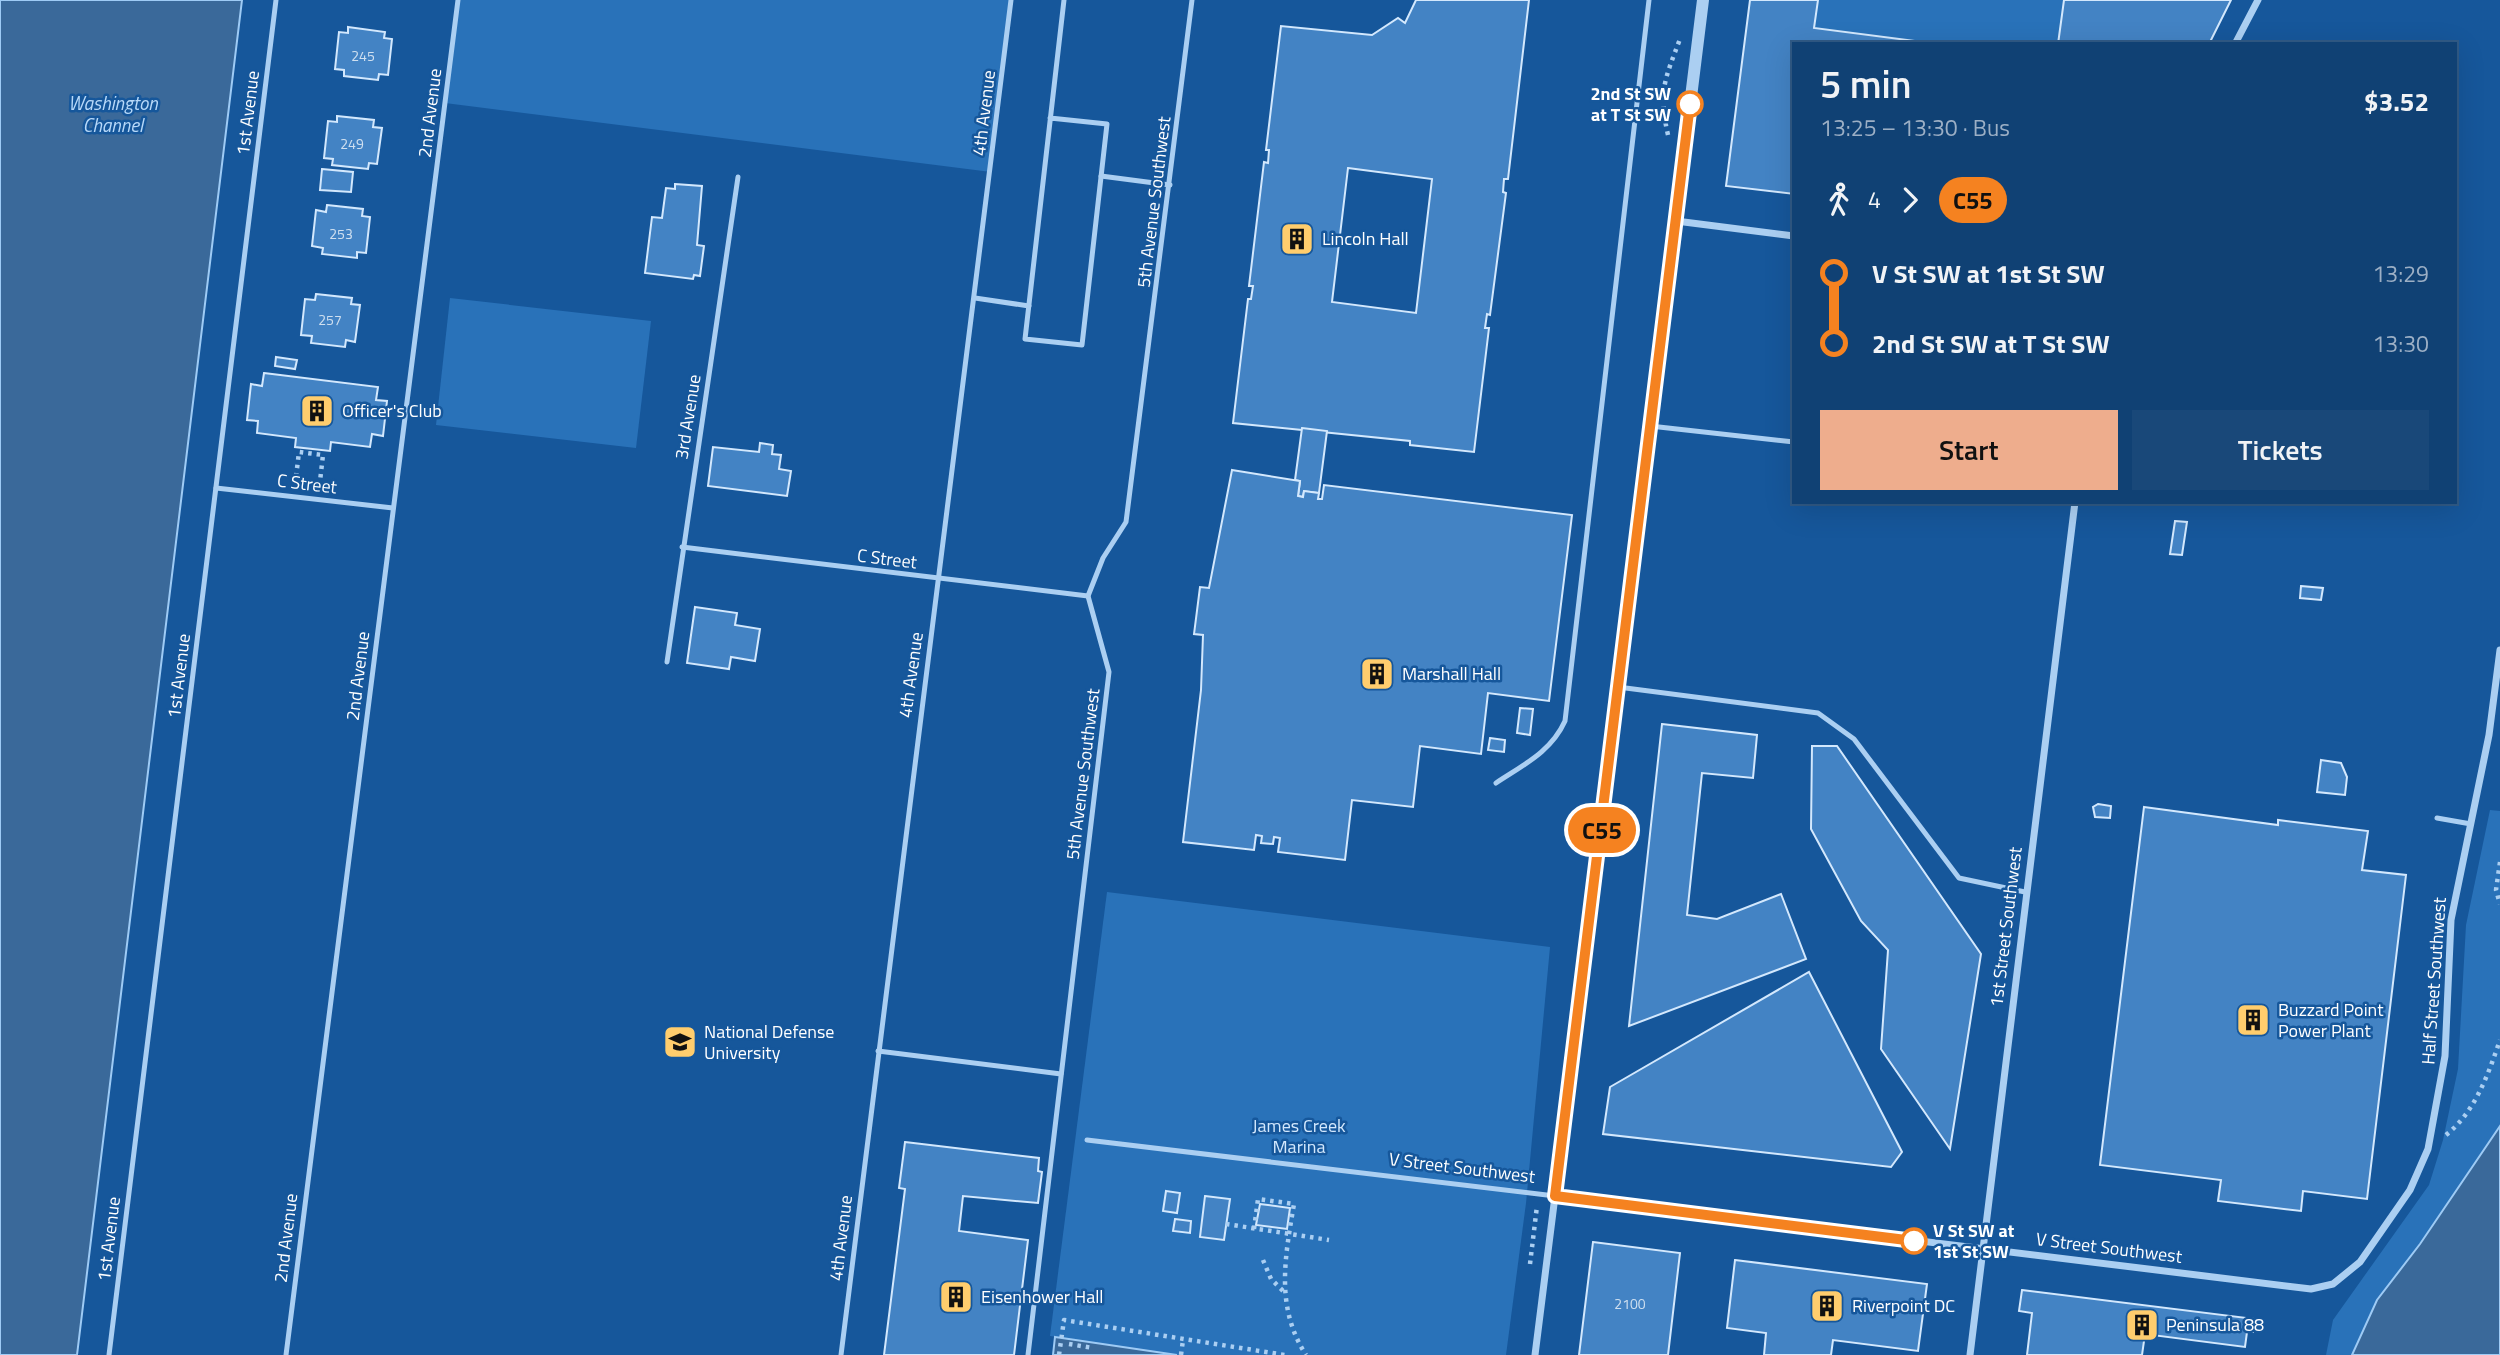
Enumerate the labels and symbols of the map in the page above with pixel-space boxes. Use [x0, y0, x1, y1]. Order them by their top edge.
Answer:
house number: 245 [351, 45, 375, 66]
street label: 2nd Avenue [411, 67, 448, 159]
street label: 4th Avenue [965, 68, 1002, 157]
street label: 1st Avenue [229, 69, 266, 157]
place label: 2nd St SW at T St SW [1590, 80, 1671, 128]
water label: Washington Channel [68, 88, 158, 139]
marker: 2nd St SW at T St SW [1677, 91, 1703, 117]
street label: 5th Avenue Southwest [1130, 114, 1177, 289]
house number: 249 [340, 133, 364, 154]
building icon: Lincoln Hall [1278, 220, 1316, 258]
house number: 253 [329, 223, 353, 244]
place label: Lincoln Hall [1322, 225, 1409, 252]
house number: 257 [318, 309, 342, 330]
street label: 3rd Avenue [667, 372, 708, 461]
building icon: Officer's Club [298, 392, 336, 430]
place label: Officer's Club [342, 397, 442, 424]
street label: C Street [276, 466, 339, 501]
street label: C Street [856, 541, 919, 576]
street label: 2nd Avenue [339, 630, 376, 722]
street label: 4th Avenue [891, 630, 930, 720]
street label: 1st Avenue [160, 632, 197, 720]
building icon: Marshall Hall [1358, 655, 1396, 693]
place label: Marshall Hall [1402, 660, 1501, 687]
street label: 5th Avenue Southwest [1059, 686, 1106, 861]
line badge: C55 [1562, 807, 1642, 853]
street label: 1st Street Southwest [1982, 845, 2029, 1009]
street label: Half Street Southwest [2414, 896, 2453, 1066]
place label: Buzzard Point Power Plant [2278, 996, 2384, 1044]
building icon: Buzzard Point Power Plant [2234, 1001, 2272, 1039]
place label: National Defense University [704, 1018, 834, 1066]
school or university icon: National Defense University [661, 1023, 699, 1061]
park label: James Creek Marina [1252, 1112, 1346, 1160]
street label: V Street Southwest [1388, 1145, 1537, 1190]
street label: 2nd Avenue [267, 1192, 304, 1284]
street label: 4th Avenue [822, 1193, 859, 1282]
street label: 1st Avenue [90, 1195, 127, 1283]
place label: V St SW at 1st St SW [1933, 1217, 2015, 1265]
street label: V Street Southwest [2035, 1225, 2184, 1270]
marker: V St SW at 1st St SW [1901, 1228, 1927, 1254]
building icon: Eisenhower Hall [937, 1278, 975, 1316]
place label: Eisenhower Hall [981, 1283, 1104, 1310]
building icon: Riverpoint DC [1808, 1287, 1846, 1325]
place label: Riverpoint DC [1852, 1292, 1955, 1319]
house number: 2100 [1614, 1293, 1646, 1314]
building icon: Peninsula 88 [2123, 1306, 2161, 1344]
place label: Peninsula 88 [2166, 1311, 2264, 1338]

